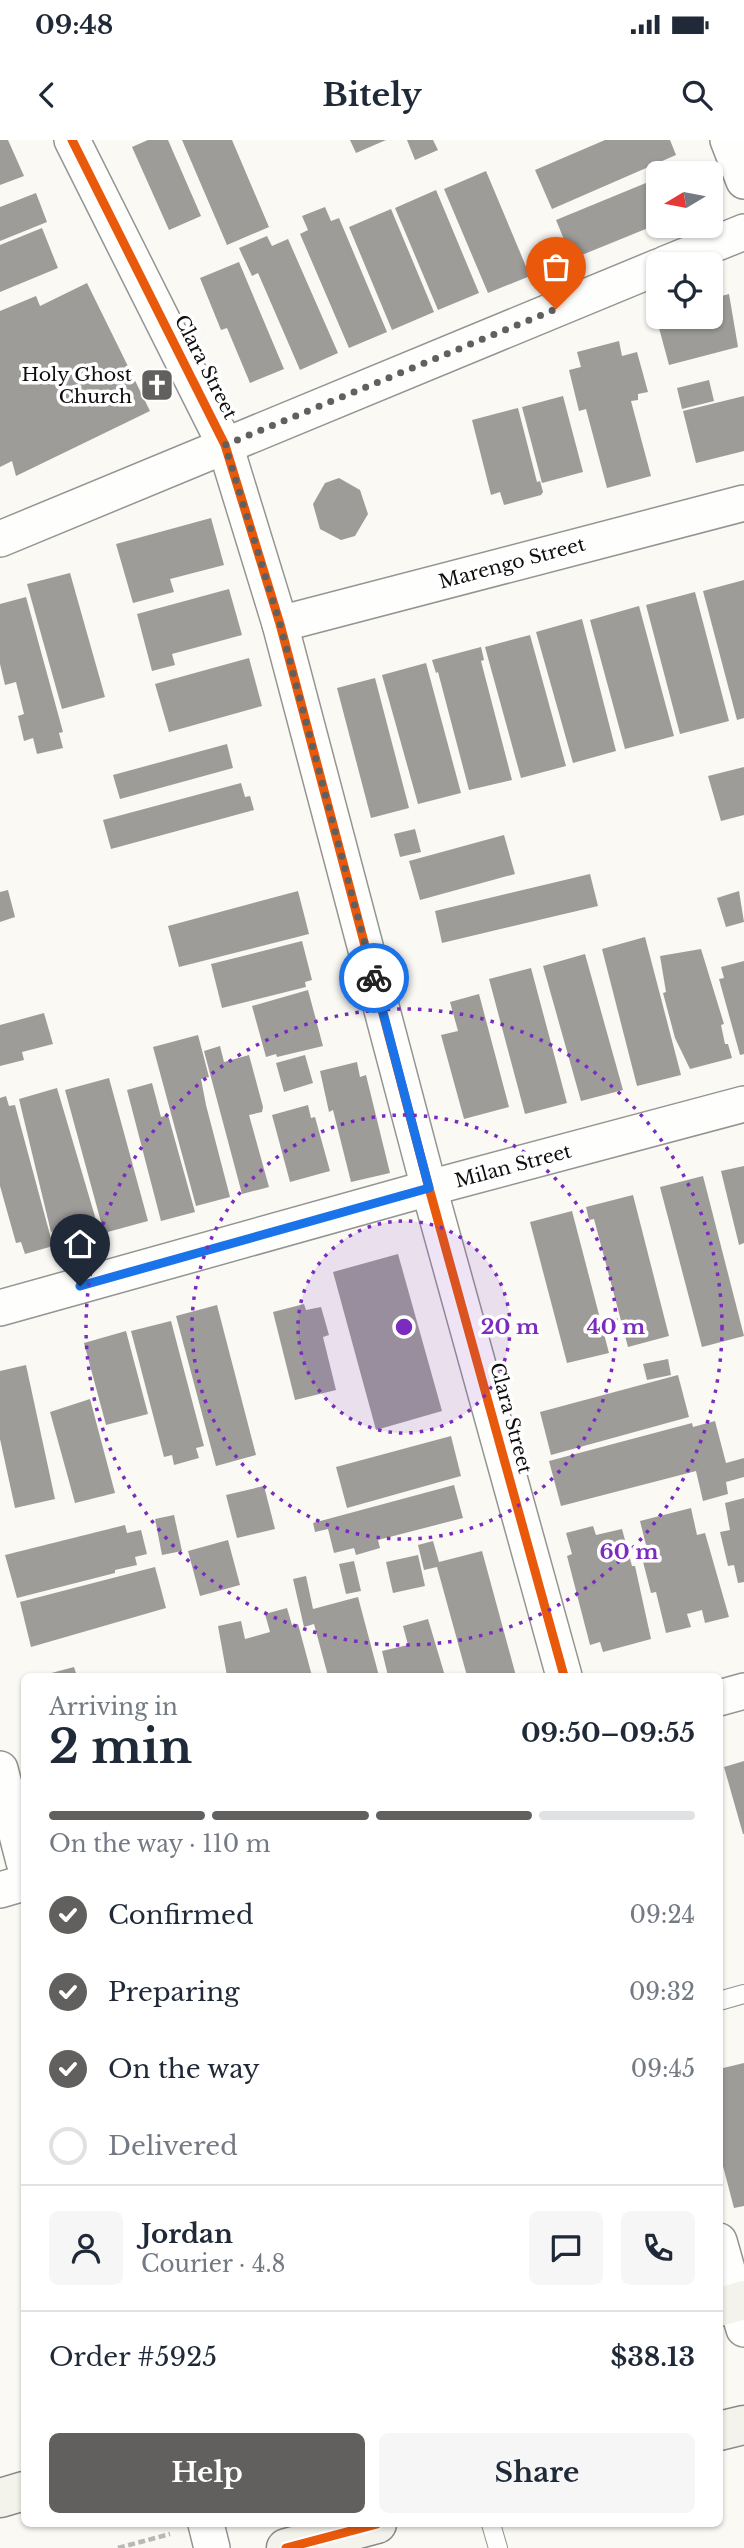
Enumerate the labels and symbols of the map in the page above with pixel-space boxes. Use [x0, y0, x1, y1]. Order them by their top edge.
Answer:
north arrow [646, 161, 723, 238]
pin [526, 237, 586, 309]
street label: Clara Street [170, 311, 242, 424]
place label: Holy Ghost Church [22, 363, 133, 408]
church icon: Holy Ghost Church [138, 366, 176, 404]
street label: Marengo Street [436, 532, 588, 594]
courier [339, 943, 409, 1013]
street label: Milan Street [452, 1139, 575, 1193]
pin [50, 1214, 110, 1286]
text: 20 m [481, 1314, 539, 1340]
text: 40 m [587, 1314, 645, 1340]
centre of rings [392, 1315, 416, 1339]
street label: Clara Street [485, 1360, 537, 1477]
text: 60 m [600, 1539, 658, 1565]

